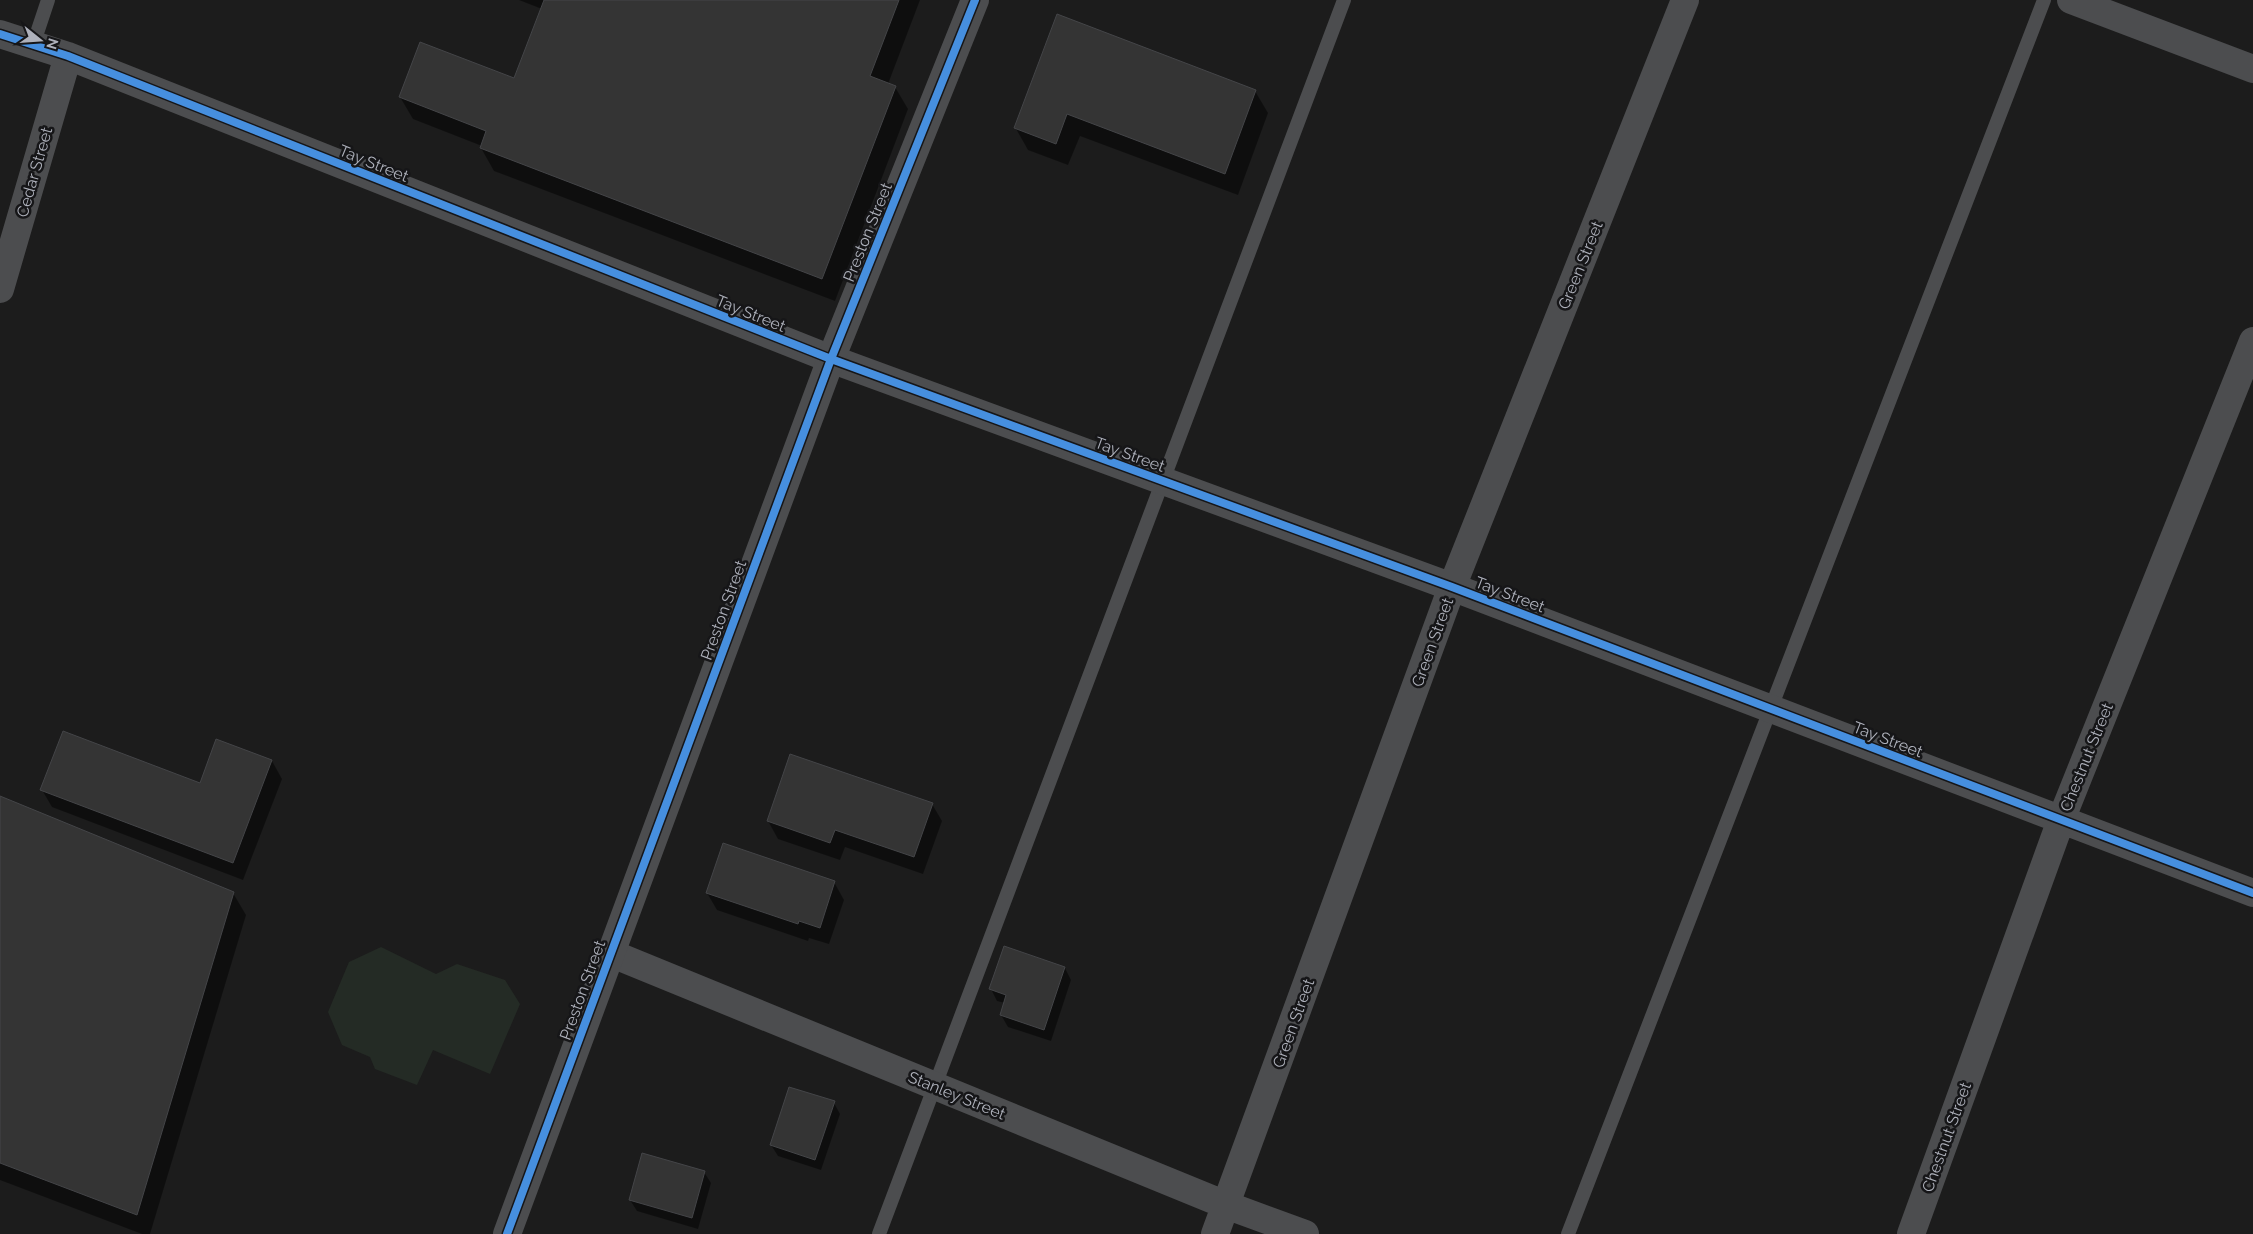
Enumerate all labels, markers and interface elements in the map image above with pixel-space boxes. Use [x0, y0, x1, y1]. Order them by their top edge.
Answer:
north arrow [15, 15, 65, 65]
text: N [43, 36, 62, 51]
street label: Cedar Street [13, 124, 57, 219]
street label: Tay Street [336, 141, 412, 186]
street label: Preston Street [839, 179, 896, 284]
street label: Green Street [1554, 218, 1607, 312]
street label: Tay Street [713, 291, 789, 336]
street label: Tay Street [1092, 433, 1168, 476]
street label: Preston Street [697, 557, 751, 663]
street label: Tay Street [1472, 572, 1548, 617]
street label: Green Street [1408, 594, 1458, 689]
street label: Chestnut Street [2056, 700, 2117, 814]
street label: Tay Street [1850, 717, 1926, 762]
street label: Preston Street [556, 937, 610, 1043]
street label: Green Street [1269, 975, 1319, 1070]
street label: Stanley Street [905, 1067, 1009, 1124]
street label: Chestnut Street [1918, 1079, 1975, 1195]

